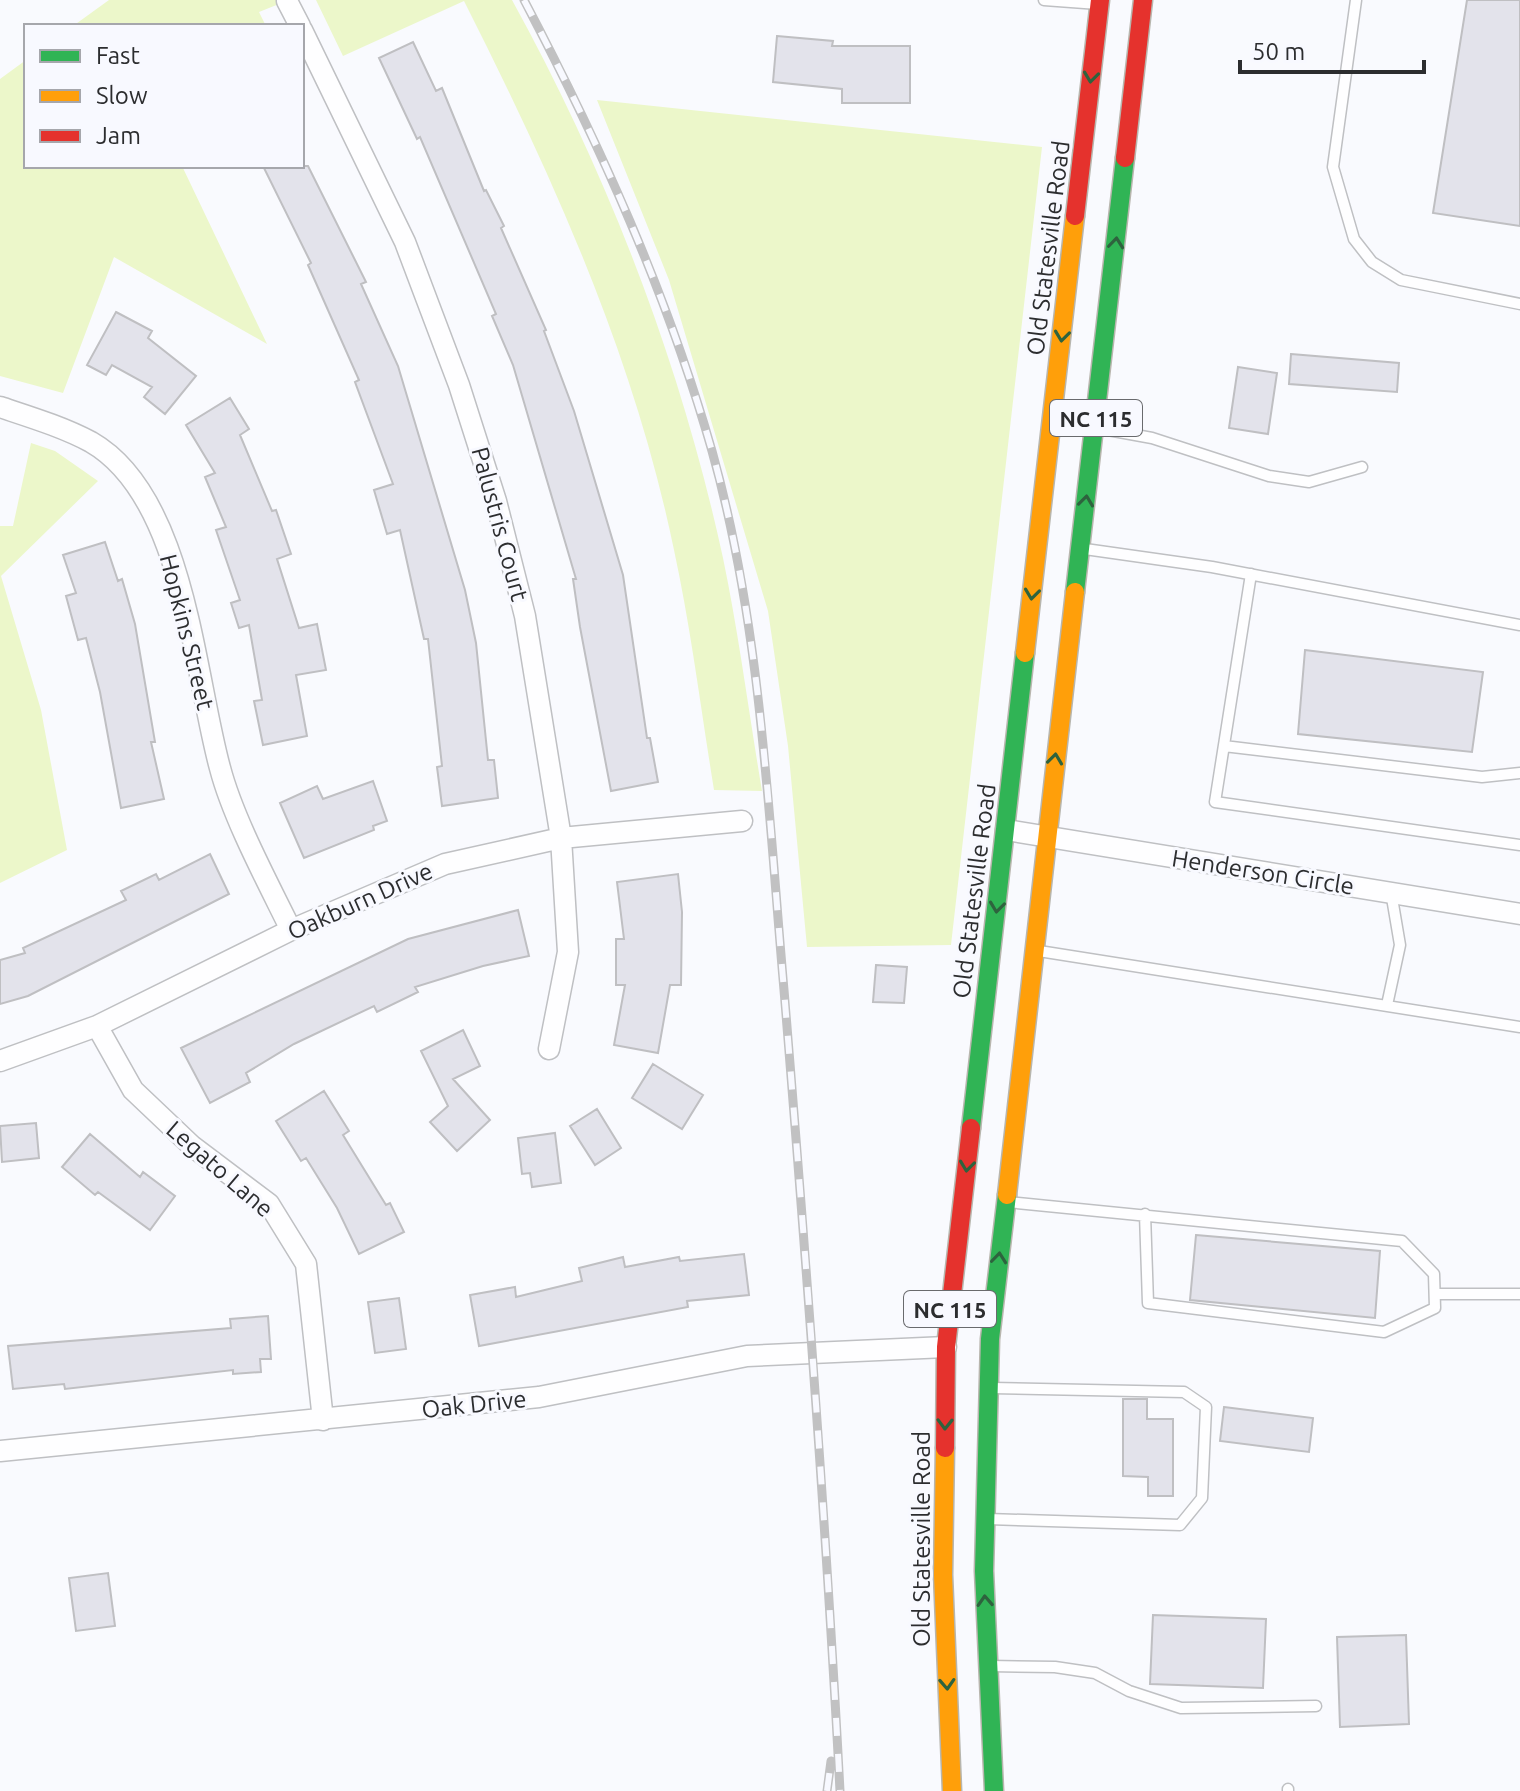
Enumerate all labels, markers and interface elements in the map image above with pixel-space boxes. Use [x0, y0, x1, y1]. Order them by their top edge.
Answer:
legend [24, 24, 304, 168]
scale bar [1240, 24, 1424, 74]
text: 50 m [1252, 38, 1305, 65]
text: Fast [96, 42, 140, 69]
one-way arrow [1083, 71, 1100, 84]
text: Slow [96, 82, 148, 109]
text: Jam [96, 122, 141, 149]
street label: Old Statesville Road [1021, 139, 1075, 357]
one-way arrow [1108, 236, 1125, 249]
one-way arrow [1053, 330, 1070, 343]
road number: NC 115 [1050, 400, 1142, 436]
street label: Palustris Court [466, 444, 534, 604]
one-way arrow [1077, 494, 1094, 508]
street label: Hopkins Street [155, 551, 220, 713]
one-way arrow [1024, 588, 1041, 601]
one-way arrow [1047, 752, 1064, 765]
street label: Old Statesville Road [947, 782, 1001, 1000]
street label: Henderson Circle [1170, 844, 1356, 900]
street label: Oakburn Drive [283, 857, 437, 945]
one-way arrow [988, 901, 1005, 914]
street label: Legato Lane [161, 1115, 279, 1223]
one-way arrow [958, 1160, 975, 1173]
one-way arrow [990, 1251, 1007, 1265]
road number: NC 115 [904, 1291, 996, 1327]
street label: Oak Drive [420, 1385, 528, 1423]
one-way arrow [936, 1418, 953, 1431]
street label: Old Statesville Road [908, 1431, 935, 1647]
one-way arrow [977, 1594, 994, 1607]
one-way arrow [939, 1678, 956, 1691]

